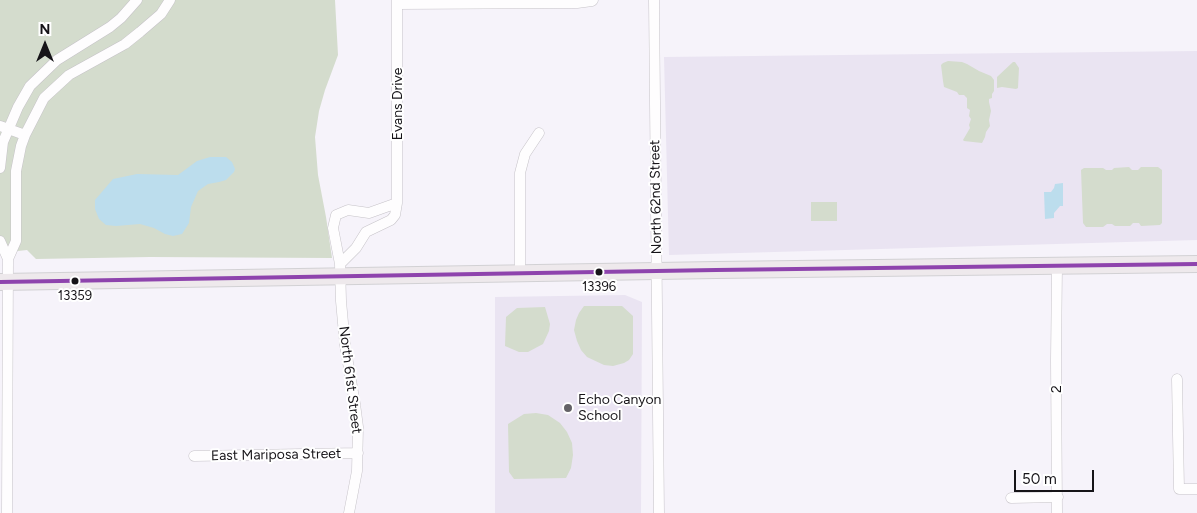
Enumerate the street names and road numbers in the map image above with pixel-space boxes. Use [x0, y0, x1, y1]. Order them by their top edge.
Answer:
street label: Evans Drive [390, 68, 406, 140]
street label: North 62nd Street [647, 140, 665, 254]
street label: North 61st Street [335, 325, 365, 435]
street label: 2 [1049, 385, 1065, 393]
street label: East Mariposa Street [211, 445, 341, 465]

